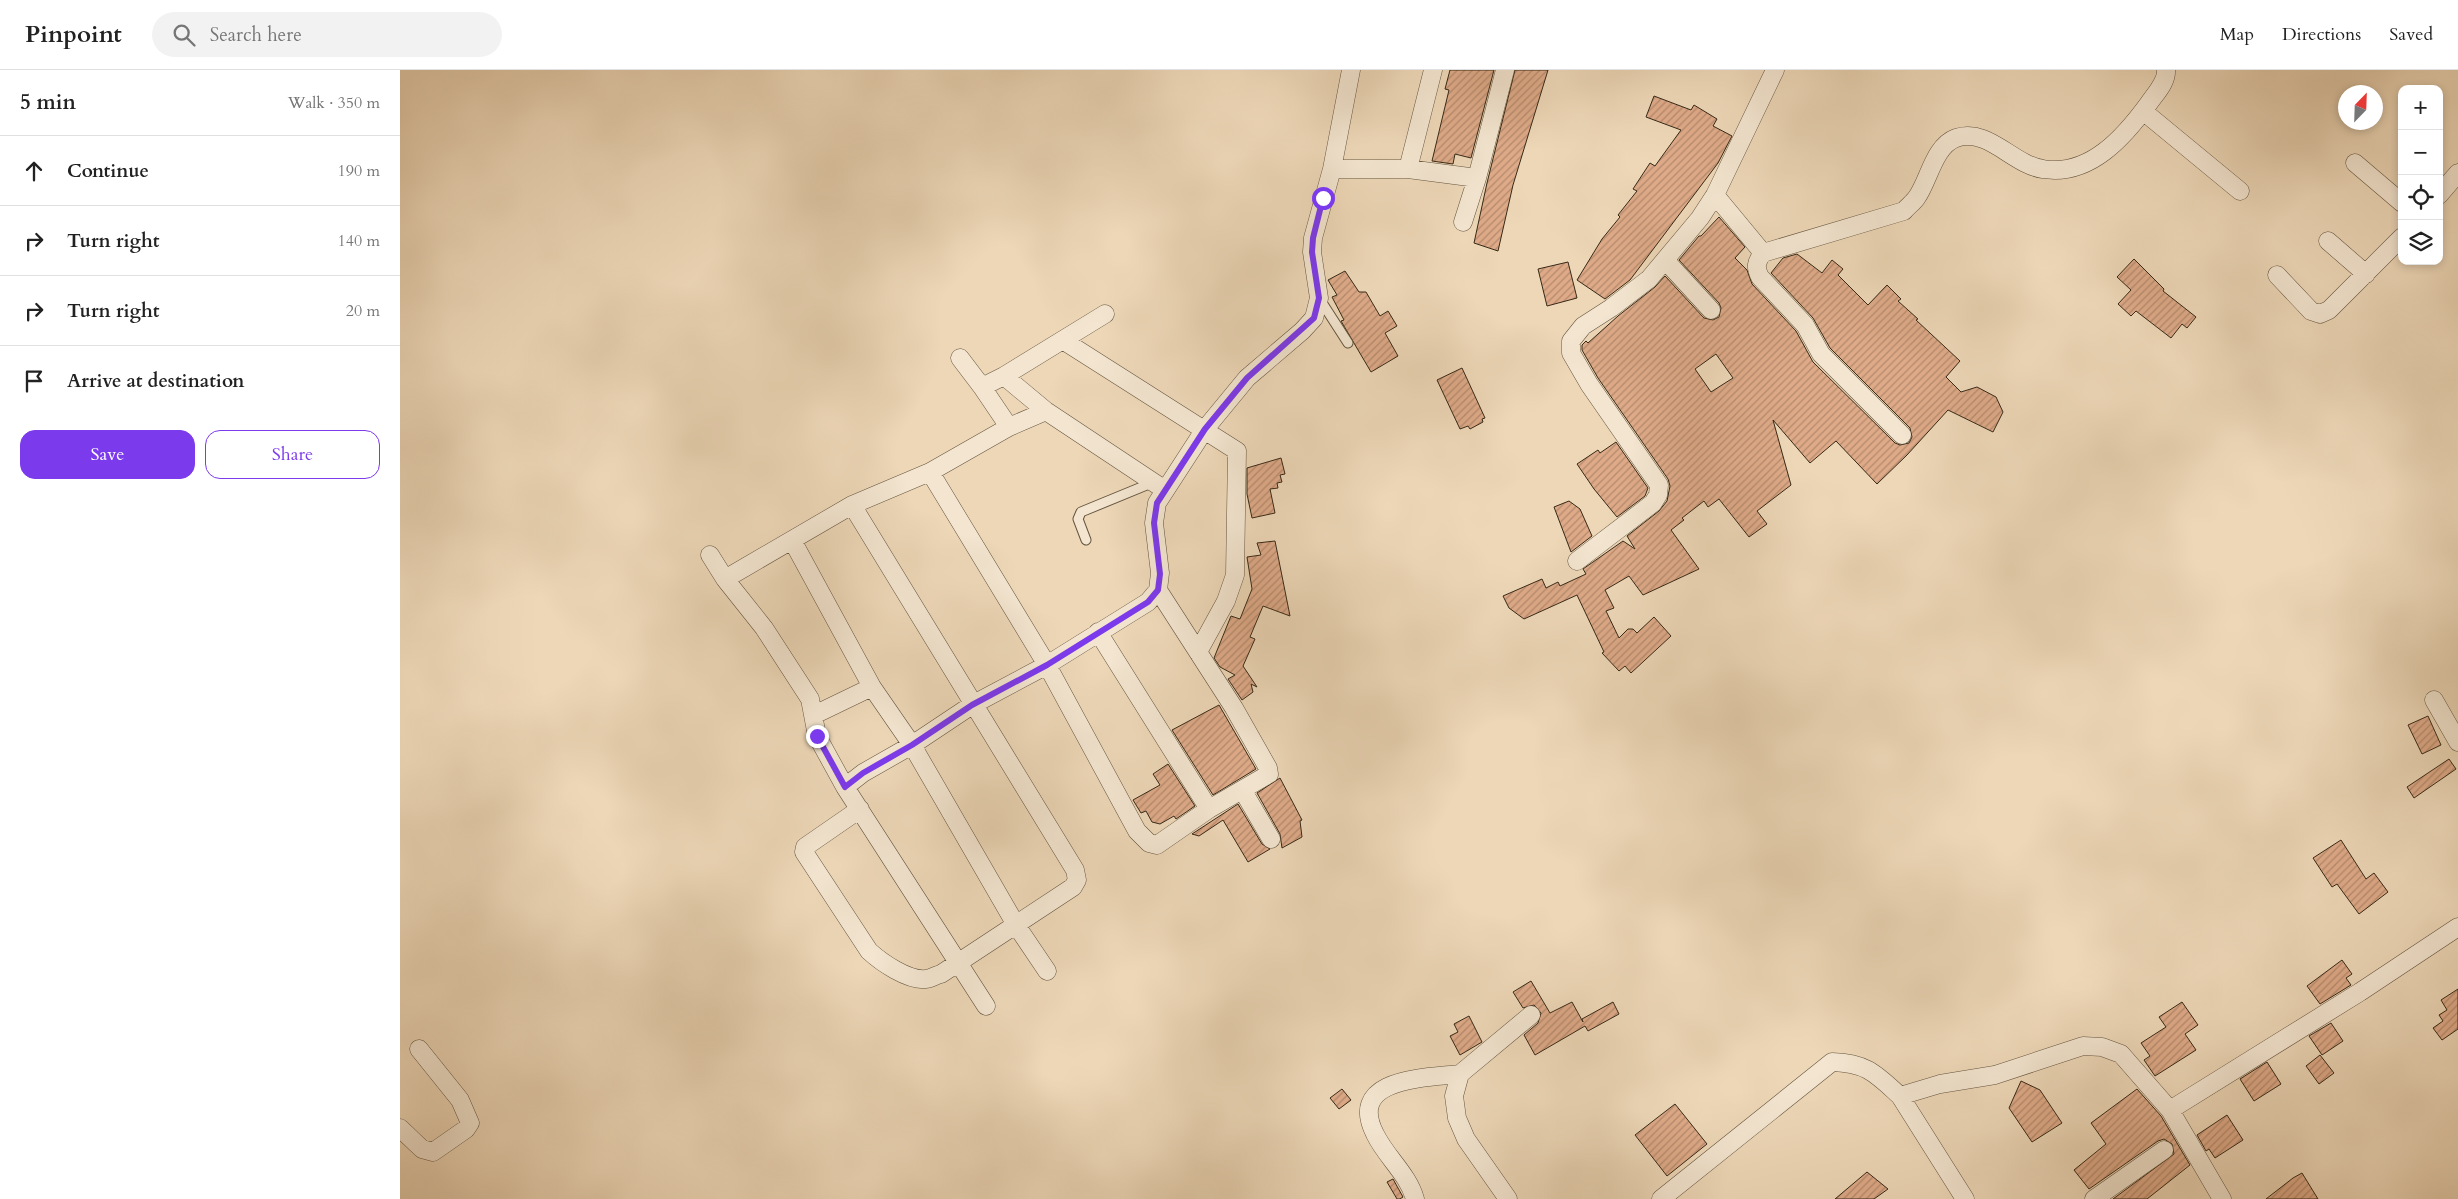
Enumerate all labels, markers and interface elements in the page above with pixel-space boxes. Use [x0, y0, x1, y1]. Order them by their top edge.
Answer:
search box [152, 12, 502, 57]
text: Pinpoint [25, 18, 122, 51]
icon: search [170, 21, 198, 49]
text: Search here [210, 22, 302, 48]
text: Map [2220, 22, 2254, 47]
text: Directions [2282, 22, 2361, 47]
text: Saved [2389, 22, 2433, 47]
north arrow [2338, 85, 2383, 130]
map controls [2398, 85, 2443, 265]
button: + [2398, 85, 2443, 130]
text: 5 min [20, 88, 76, 117]
text: Walk · 350 m [288, 92, 380, 114]
button: − [2398, 130, 2443, 175]
icon: ahead [20, 157, 48, 185]
text: Continue [67, 158, 149, 184]
text: 190 m [338, 160, 380, 182]
button: locate [2398, 175, 2443, 220]
route start [1312, 187, 1335, 210]
button: layers [2398, 220, 2443, 265]
icon: right [20, 227, 48, 255]
text: Turn right [67, 228, 159, 254]
text: 140 m [338, 230, 380, 252]
icon: right [20, 297, 48, 325]
text: Turn right [67, 298, 159, 324]
text: 20 m [346, 300, 380, 322]
icon: arrive [20, 367, 48, 395]
text: Arrive at destination [67, 368, 244, 394]
button: Save [20, 430, 195, 479]
button: Share [205, 430, 380, 479]
route end [806, 725, 829, 748]

